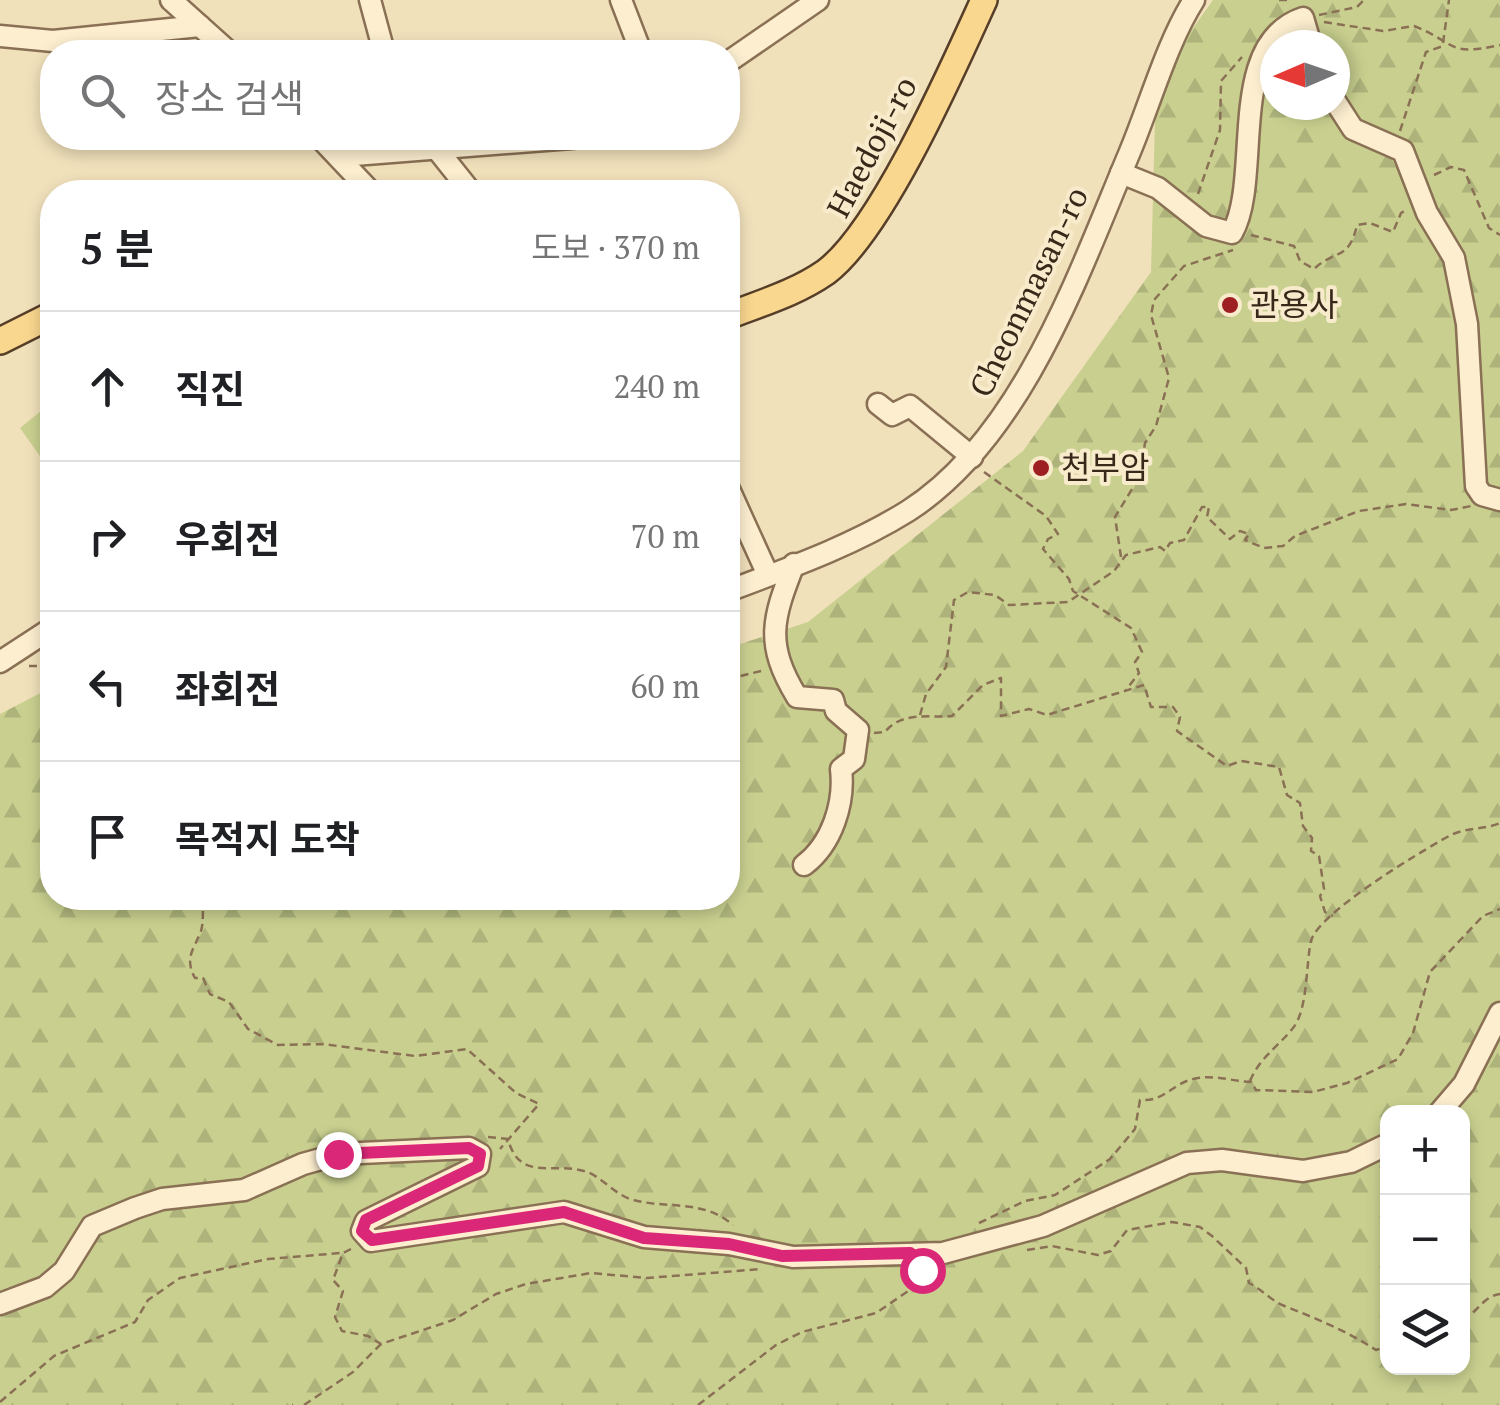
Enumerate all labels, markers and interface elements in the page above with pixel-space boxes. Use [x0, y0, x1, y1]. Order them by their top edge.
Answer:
north arrow [1260, 30, 1350, 120]
search box [40, 40, 740, 150]
icon: search [75, 68, 130, 123]
street label: Haedoji-ro [817, 69, 926, 224]
text: 장소 검색 [155, 73, 304, 123]
street label: Cheonmasan-ro [959, 180, 1097, 403]
text: 5 분 [80, 220, 154, 276]
text: 도보 · 370 m [531, 226, 700, 268]
place label: 관용사 [1250, 283, 1338, 325]
marker: 관용사 [1219, 294, 1241, 316]
icon: ahead [80, 359, 135, 414]
text: 직진 [175, 364, 245, 414]
text: 240 m [613, 365, 700, 407]
place label: 천부암 [1061, 446, 1149, 488]
marker: 천부암 [1030, 457, 1052, 479]
icon: right [80, 509, 135, 564]
text: 우회전 [175, 514, 280, 564]
text: 70 m [630, 515, 700, 557]
icon: left [80, 659, 135, 714]
text: 좌회전 [175, 664, 280, 714]
text: 60 m [630, 665, 700, 707]
icon: arrive [80, 809, 135, 864]
text: 목적지 도착 [175, 814, 360, 864]
map controls [1380, 1105, 1470, 1375]
button: + [1380, 1105, 1470, 1195]
route end [316, 1132, 362, 1178]
button: − [1380, 1195, 1470, 1285]
route start [900, 1248, 946, 1294]
button: layers [1380, 1285, 1470, 1375]

